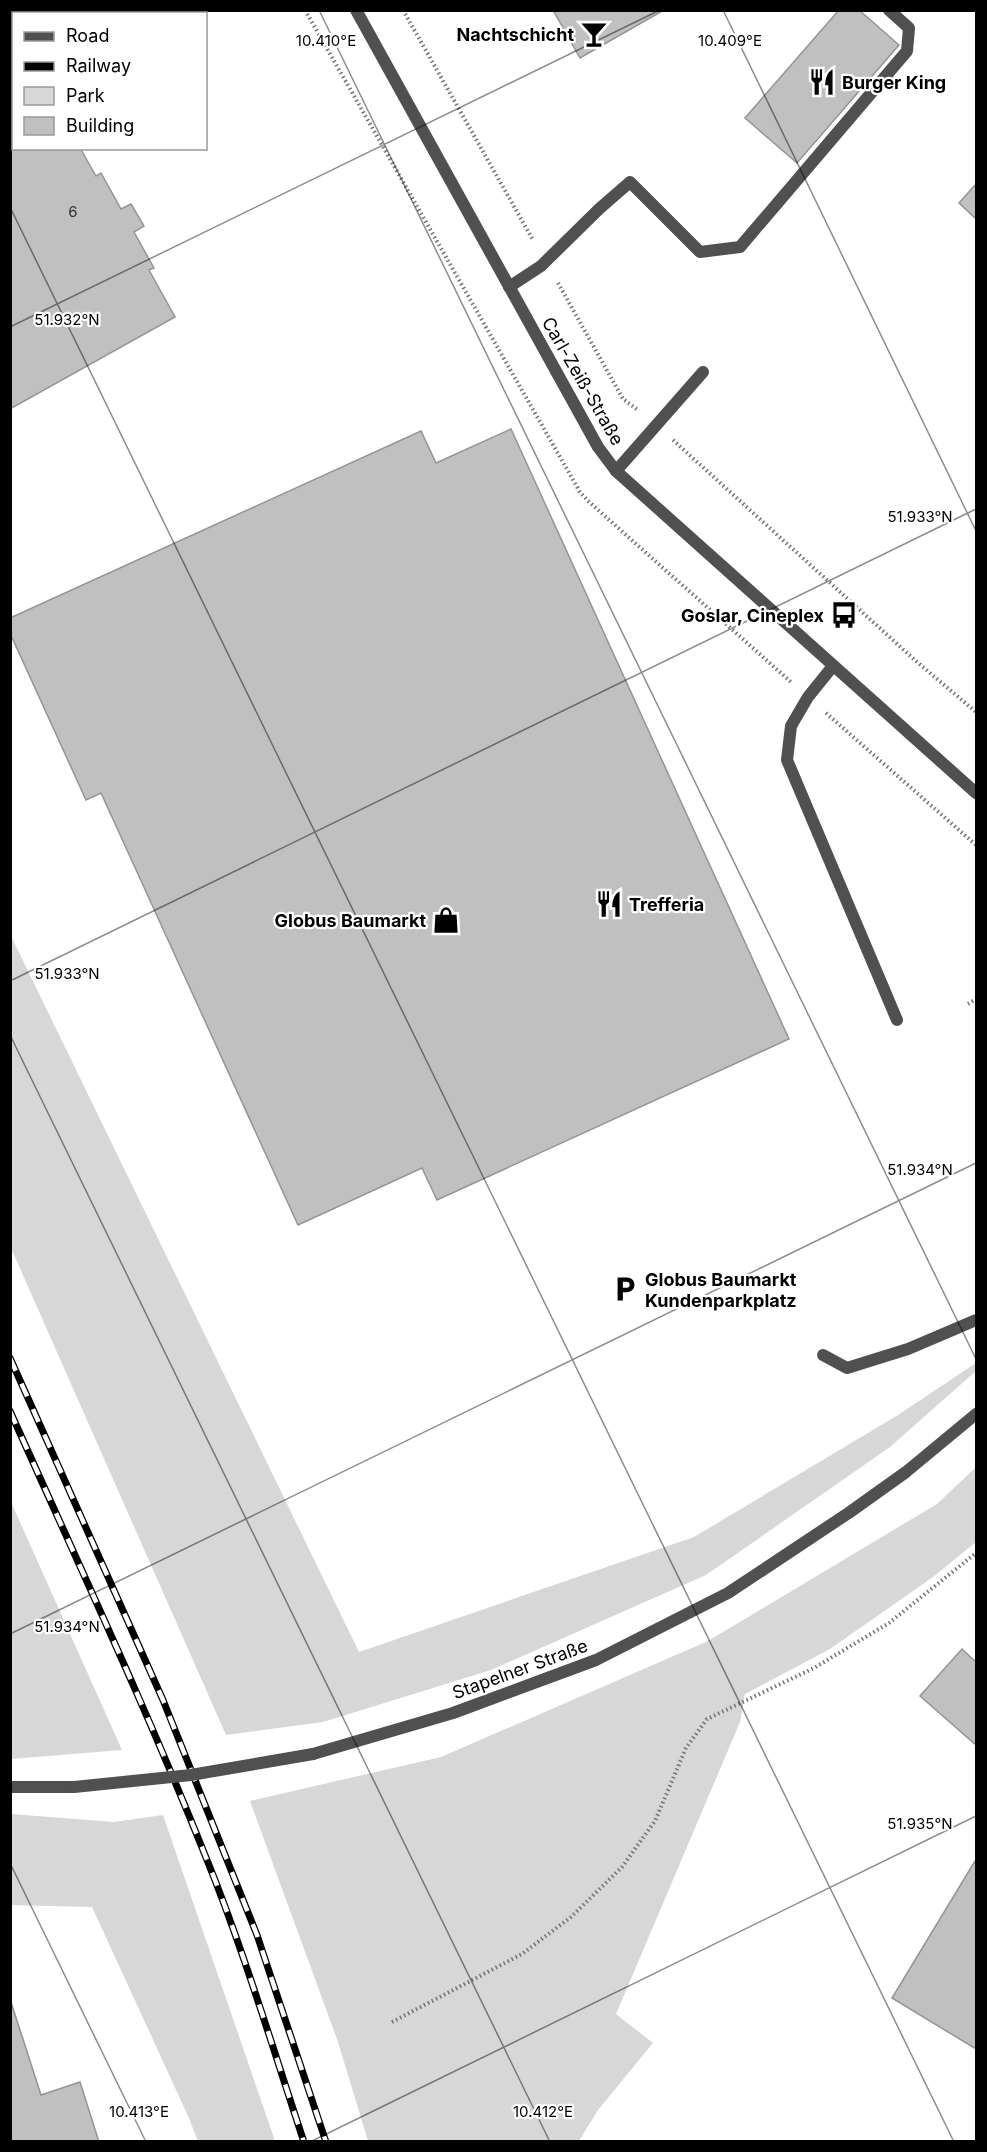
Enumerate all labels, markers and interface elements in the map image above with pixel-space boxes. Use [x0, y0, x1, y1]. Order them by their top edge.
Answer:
legend [12, 12, 207, 150]
bar icon: Nachtschicht [579, 19, 609, 49]
place label: Nachtschicht [456, 24, 574, 45]
text: Road [66, 25, 109, 46]
text: 10.410°E [296, 31, 356, 50]
text: 10.409°E [698, 31, 762, 50]
text: Railway [66, 55, 131, 76]
restaurant icon: Burger King [807, 67, 837, 97]
place label: Burger King [842, 72, 946, 93]
text: Park [66, 85, 105, 106]
text: Building [66, 115, 134, 136]
house number: 6 [68, 202, 78, 221]
text: 51.932°N [34, 310, 100, 329]
street label: Carl-Zeiß-Straße [538, 313, 628, 449]
text: 51.933°N [887, 507, 953, 526]
bus stop icon: Goslar, Cineplex [829, 600, 859, 630]
place label: Goslar, Cineplex [681, 605, 825, 626]
restaurant icon: Trefferia [594, 889, 624, 919]
place label: Trefferia [629, 894, 704, 915]
shop icon: Globus Baumarkt [431, 905, 461, 935]
place label: Globus Baumarkt [275, 910, 426, 931]
text: 51.933°N [34, 964, 100, 983]
text: 51.934°N [887, 1160, 953, 1179]
place label: Globus Baumarkt Kundenparkplatz [645, 1269, 797, 1311]
parking icon: Globus Baumarkt Kundenparkplatz [610, 1274, 640, 1304]
text: 51.934°N [34, 1617, 100, 1636]
street label: Stapelner Straße [450, 1635, 590, 1703]
text: 51.935°N [887, 1814, 953, 1833]
text: 10.413°E [109, 2102, 169, 2121]
text: 10.412°E [513, 2102, 573, 2121]

